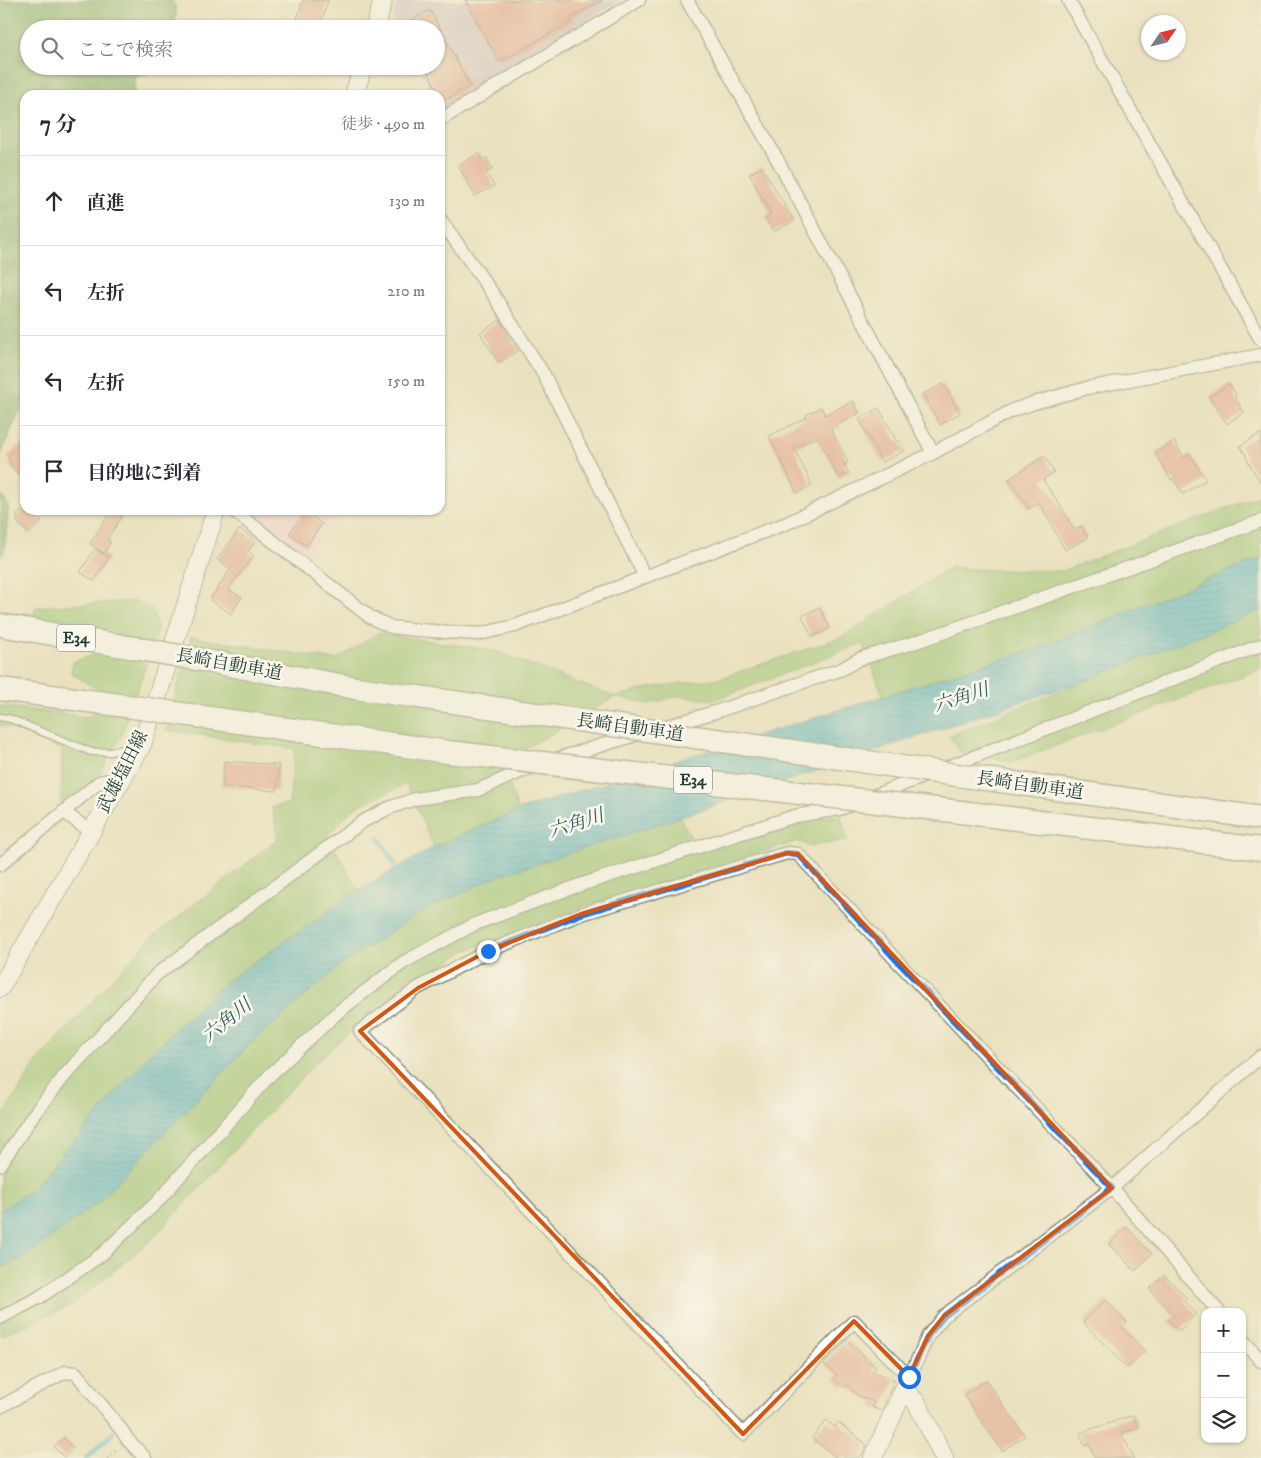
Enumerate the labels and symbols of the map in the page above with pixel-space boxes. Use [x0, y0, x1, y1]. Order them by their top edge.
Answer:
north arrow [1141, 15, 1186, 60]
road number: E34 [57, 624, 95, 651]
street label: 長崎自動車道 [174, 645, 284, 685]
water label: 六角川 [930, 678, 994, 718]
street label: 長崎自動車道 [575, 710, 685, 746]
street label: 武雄塩田線 [93, 727, 153, 817]
road number: E34 [674, 766, 712, 794]
street label: 長崎自動車道 [975, 768, 1085, 804]
water label: 六角川 [545, 804, 609, 844]
route end [477, 940, 500, 963]
water label: 六角川 [198, 993, 258, 1048]
route start [898, 1366, 921, 1389]

